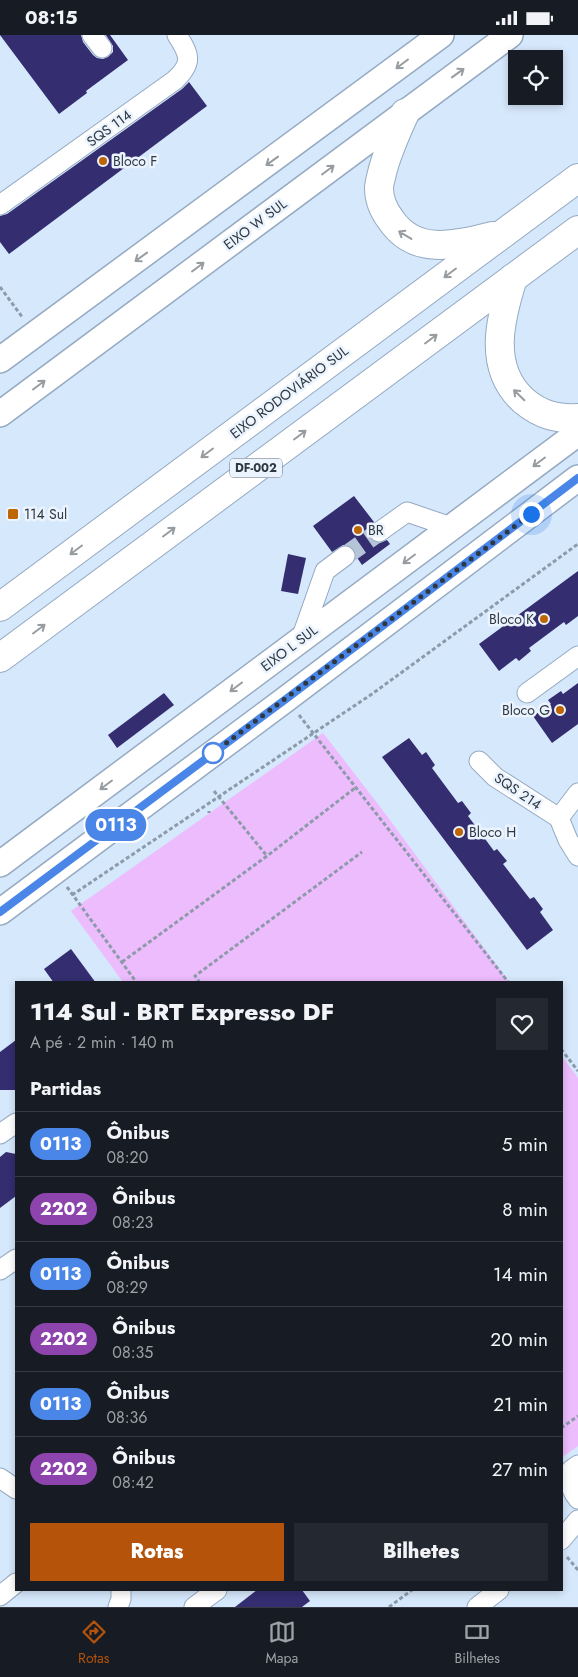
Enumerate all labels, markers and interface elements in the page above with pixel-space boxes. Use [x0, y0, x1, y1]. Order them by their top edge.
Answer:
text: 08:15 [25, 4, 78, 31]
map controls [508, 50, 563, 105]
button: locate [508, 50, 563, 105]
one-way arrow [395, 59, 409, 69]
one-way arrow [451, 68, 465, 78]
street label: SQS 114 [82, 105, 136, 151]
place label: Bloco F [113, 151, 157, 171]
marker: Bloco F [97, 155, 109, 167]
one-way arrow [265, 156, 279, 166]
one-way arrow [321, 165, 335, 175]
street label: EIXO W SUL [219, 193, 291, 254]
one-way arrow [399, 230, 413, 240]
one-way arrow [134, 252, 148, 262]
one-way arrow [191, 262, 205, 272]
one-way arrow [443, 268, 457, 278]
one-way arrow [424, 334, 438, 344]
street label: EIXO RODOVIÁRIO SUL [226, 340, 353, 443]
one-way arrow [32, 380, 46, 390]
one-way arrow [513, 389, 525, 401]
one-way arrow [293, 430, 306, 441]
one-way arrow [200, 448, 214, 458]
one-way arrow [533, 456, 546, 467]
road number: DF-002 [230, 458, 282, 477]
your location [519, 502, 544, 527]
place label: 114 Sul [24, 504, 67, 524]
marker: 114 Sul [6, 507, 20, 521]
place label: BR [368, 520, 384, 540]
marker: BR [352, 524, 364, 536]
one-way arrow [162, 527, 176, 537]
one-way arrow [70, 545, 84, 555]
one-way arrow [402, 554, 416, 564]
place label: Bloco K [489, 609, 534, 629]
marker: Bloco K [538, 613, 550, 625]
street label: EIXO L SUL [256, 620, 322, 676]
one-way arrow [32, 624, 46, 634]
one-way arrow [230, 682, 243, 693]
place label: Bloco G [502, 700, 550, 720]
marker: Bloco G [554, 704, 566, 716]
unlabelled marker [202, 742, 224, 764]
street label: SQS 214 [490, 768, 546, 814]
one-way arrow [100, 779, 113, 790]
line badge: 0113 [81, 809, 151, 841]
text: 0113 [95, 812, 137, 838]
place label: Bloco H [469, 822, 516, 842]
marker: Bloco H [453, 826, 465, 838]
text: 114 Sul - BRT Expresso DF [30, 994, 334, 1029]
button: heart [496, 998, 548, 1050]
text: A pé · 2 min · 140 m [30, 1031, 174, 1054]
text: Partidas [30, 1075, 101, 1102]
text: Ônibus [106, 1119, 170, 1146]
text: 0113 [40, 1131, 81, 1157]
text: 5 min [502, 1131, 548, 1158]
text: 08:20 [106, 1146, 148, 1169]
text: Ônibus [112, 1184, 175, 1211]
text: 2202 [40, 1196, 87, 1222]
text: 8 min [502, 1196, 548, 1223]
text: 08:23 [112, 1211, 153, 1234]
text: Ônibus [106, 1249, 170, 1276]
text: 0113 [40, 1261, 81, 1287]
text: 14 min [493, 1261, 548, 1288]
text: 08:29 [106, 1276, 148, 1299]
text: Ônibus [112, 1314, 175, 1341]
text: 2202 [40, 1326, 87, 1352]
text: 20 min [490, 1326, 548, 1353]
text: 08:35 [112, 1341, 153, 1364]
text: Ônibus [106, 1379, 170, 1406]
text: 0113 [40, 1391, 81, 1417]
text: 21 min [493, 1391, 548, 1418]
text: 08:36 [106, 1406, 148, 1429]
text: Ônibus [112, 1444, 175, 1471]
text: 2202 [40, 1456, 87, 1482]
text: 27 min [492, 1456, 548, 1483]
text: 08:42 [112, 1471, 154, 1494]
button: Rotas [30, 1523, 284, 1581]
button: Bilhetes [294, 1523, 548, 1581]
tab: Rotas [78, 1618, 109, 1668]
tab: Mapa [265, 1618, 298, 1668]
tab: Bilhetes [454, 1618, 500, 1668]

